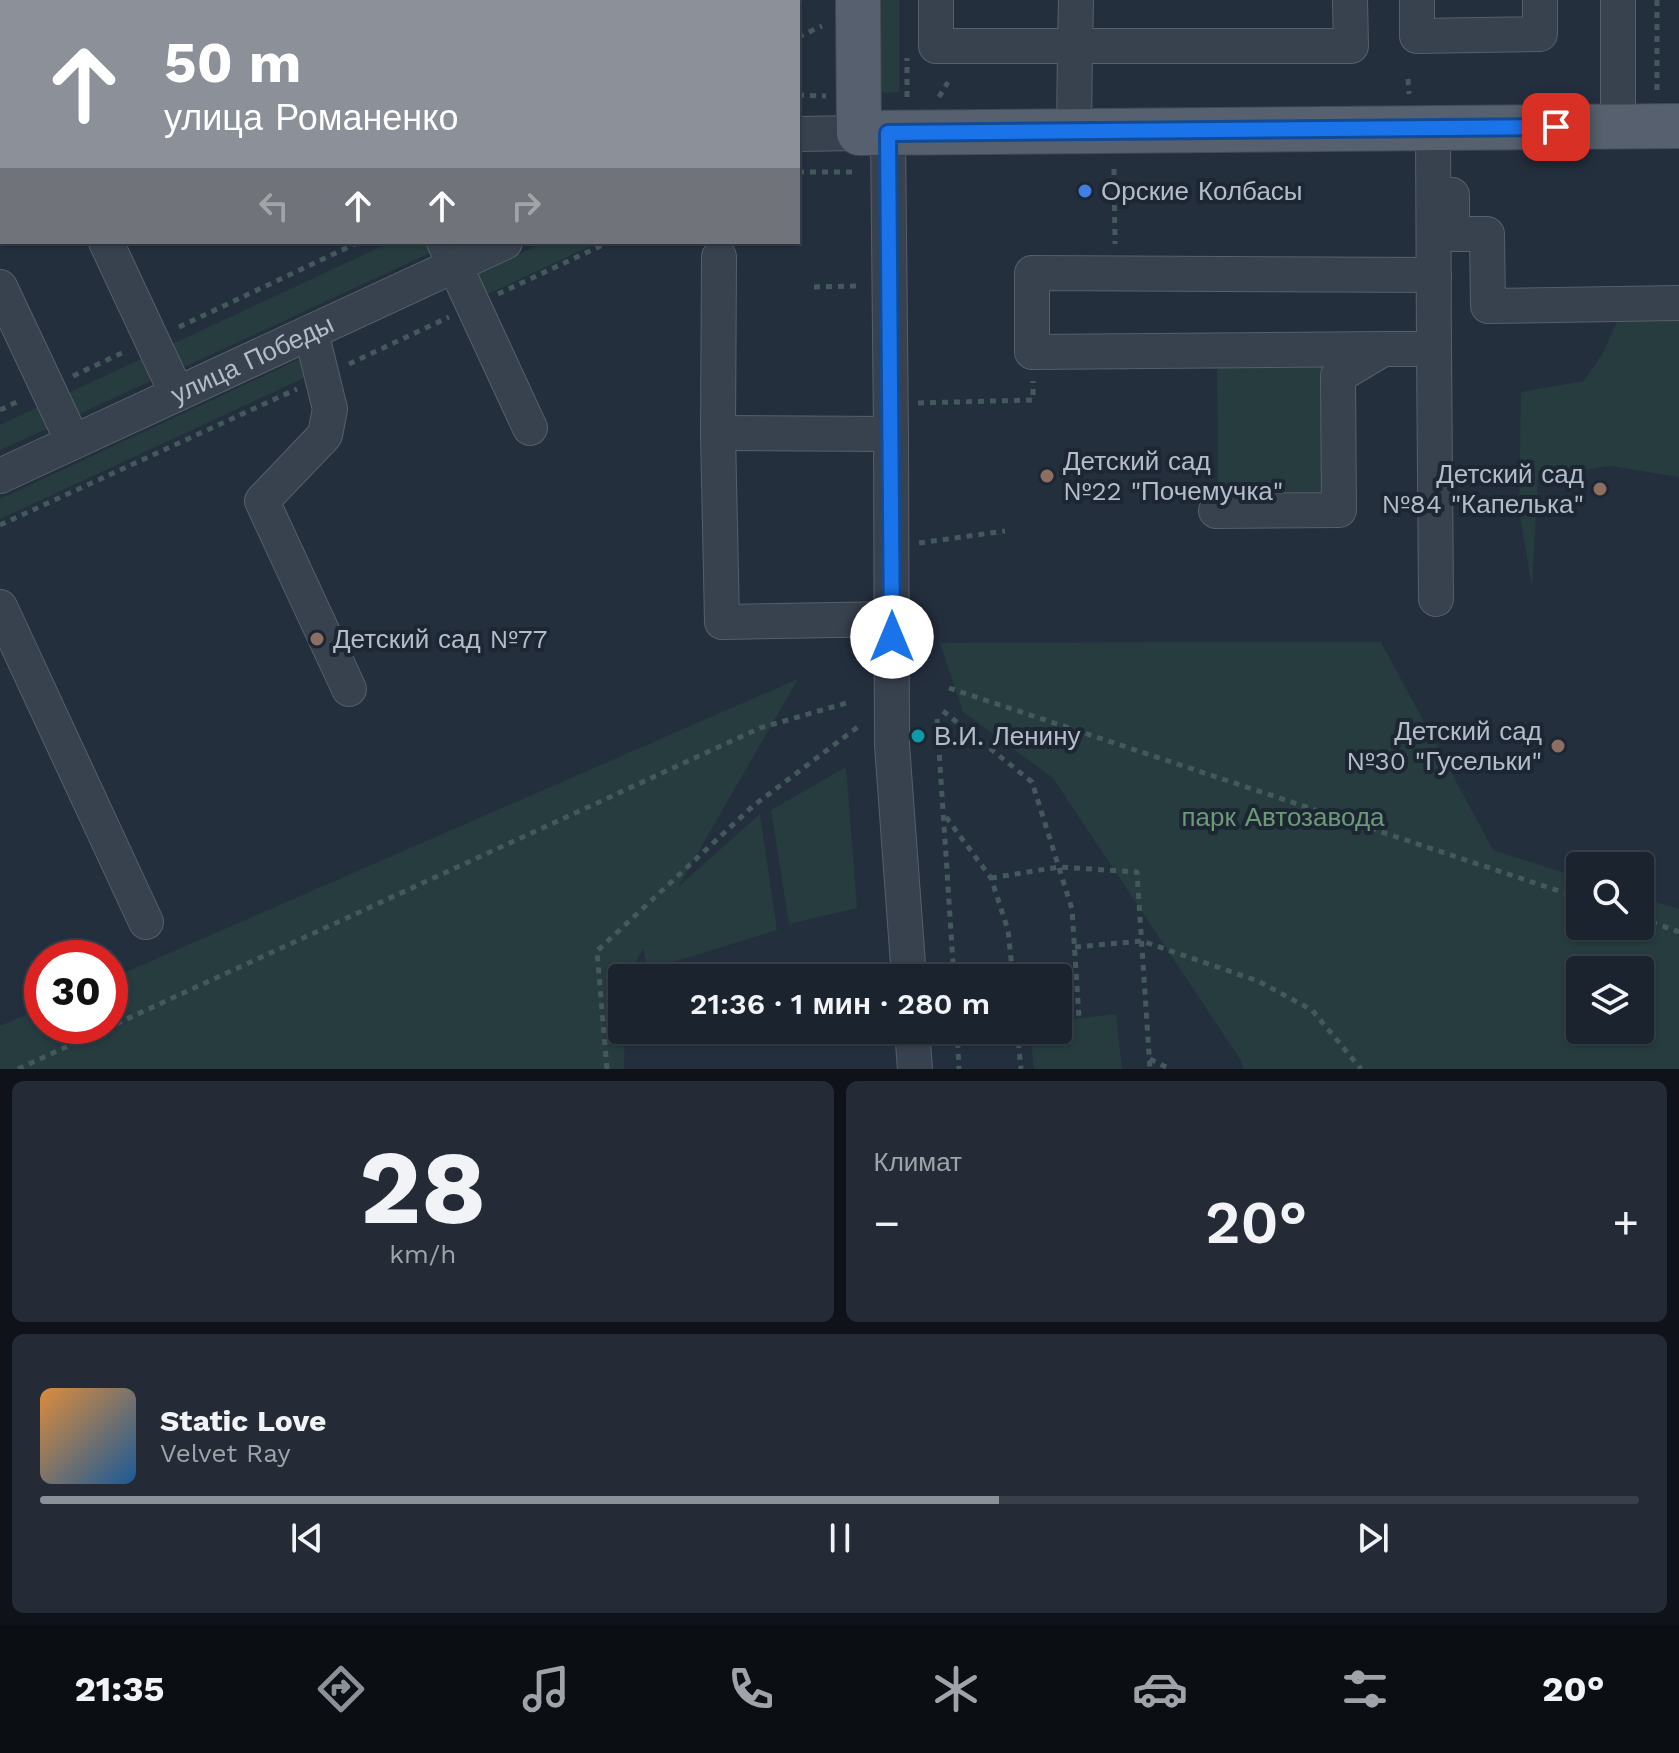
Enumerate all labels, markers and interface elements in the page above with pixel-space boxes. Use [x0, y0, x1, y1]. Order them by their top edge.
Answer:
text: 50 m [164, 30, 301, 96]
icon: ahead [32, 32, 136, 136]
pin [1522, 93, 1590, 161]
text: улица Романенко [164, 97, 458, 139]
icon: arrive [1534, 105, 1578, 149]
place label: Орские Колбасы [1101, 176, 1303, 206]
marker: Орские Колбасы [1076, 182, 1094, 200]
icon: left [252, 184, 296, 228]
icon: ahead [336, 184, 380, 228]
icon: ahead [420, 184, 464, 228]
icon: right [504, 184, 548, 228]
street label: улица Победы [166, 309, 338, 410]
place label: Детский сад №22 "Почемучка" [1063, 446, 1283, 506]
place label: Детский сад №84 "Капелька" [1381, 459, 1584, 519]
marker: Детский сад №22 "Почемучка" [1038, 467, 1056, 485]
marker: Детский сад №84 "Капелька" [1591, 480, 1609, 498]
position arrow [850, 595, 934, 679]
place label: Детский сад №77 [333, 624, 547, 654]
marker: Детский сад №77 [308, 630, 326, 648]
place label: Детский сад №30 "Гусельки" [1346, 716, 1542, 776]
place label: В.И. Ленину [934, 721, 1081, 751]
marker: В.И. Ленину [909, 727, 927, 745]
marker: Детский сад №30 "Гусельки" [1549, 737, 1567, 755]
park label: парк Автозавода [1181, 802, 1385, 832]
map controls [1566, 852, 1654, 1044]
button: search [1566, 852, 1654, 940]
speed limit sign: 30 [24, 940, 128, 1044]
button: layers [1566, 956, 1654, 1044]
text: 21:36 · 1 мин · 280 m [690, 986, 990, 1021]
text: 28 [359, 1126, 486, 1248]
text: Климат [874, 1147, 962, 1177]
text: 20° [1205, 1187, 1308, 1258]
text: − [874, 1197, 900, 1249]
text: + [1612, 1197, 1639, 1249]
text: km/h [389, 1239, 456, 1269]
text: Static Love [160, 1403, 326, 1438]
text: Velvet Ray [160, 1438, 291, 1468]
icon: previous [285, 1516, 329, 1560]
icon: pause [818, 1516, 862, 1560]
icon: next [1351, 1516, 1395, 1560]
icon: directions [313, 1661, 369, 1717]
icon: music [518, 1661, 574, 1717]
icon: phone [723, 1661, 779, 1717]
icon: climate [928, 1661, 984, 1717]
icon: car [1132, 1661, 1188, 1717]
icon: filters [1337, 1661, 1393, 1717]
text: 21:35 [74, 1668, 165, 1710]
text: 20° [1542, 1668, 1605, 1710]

